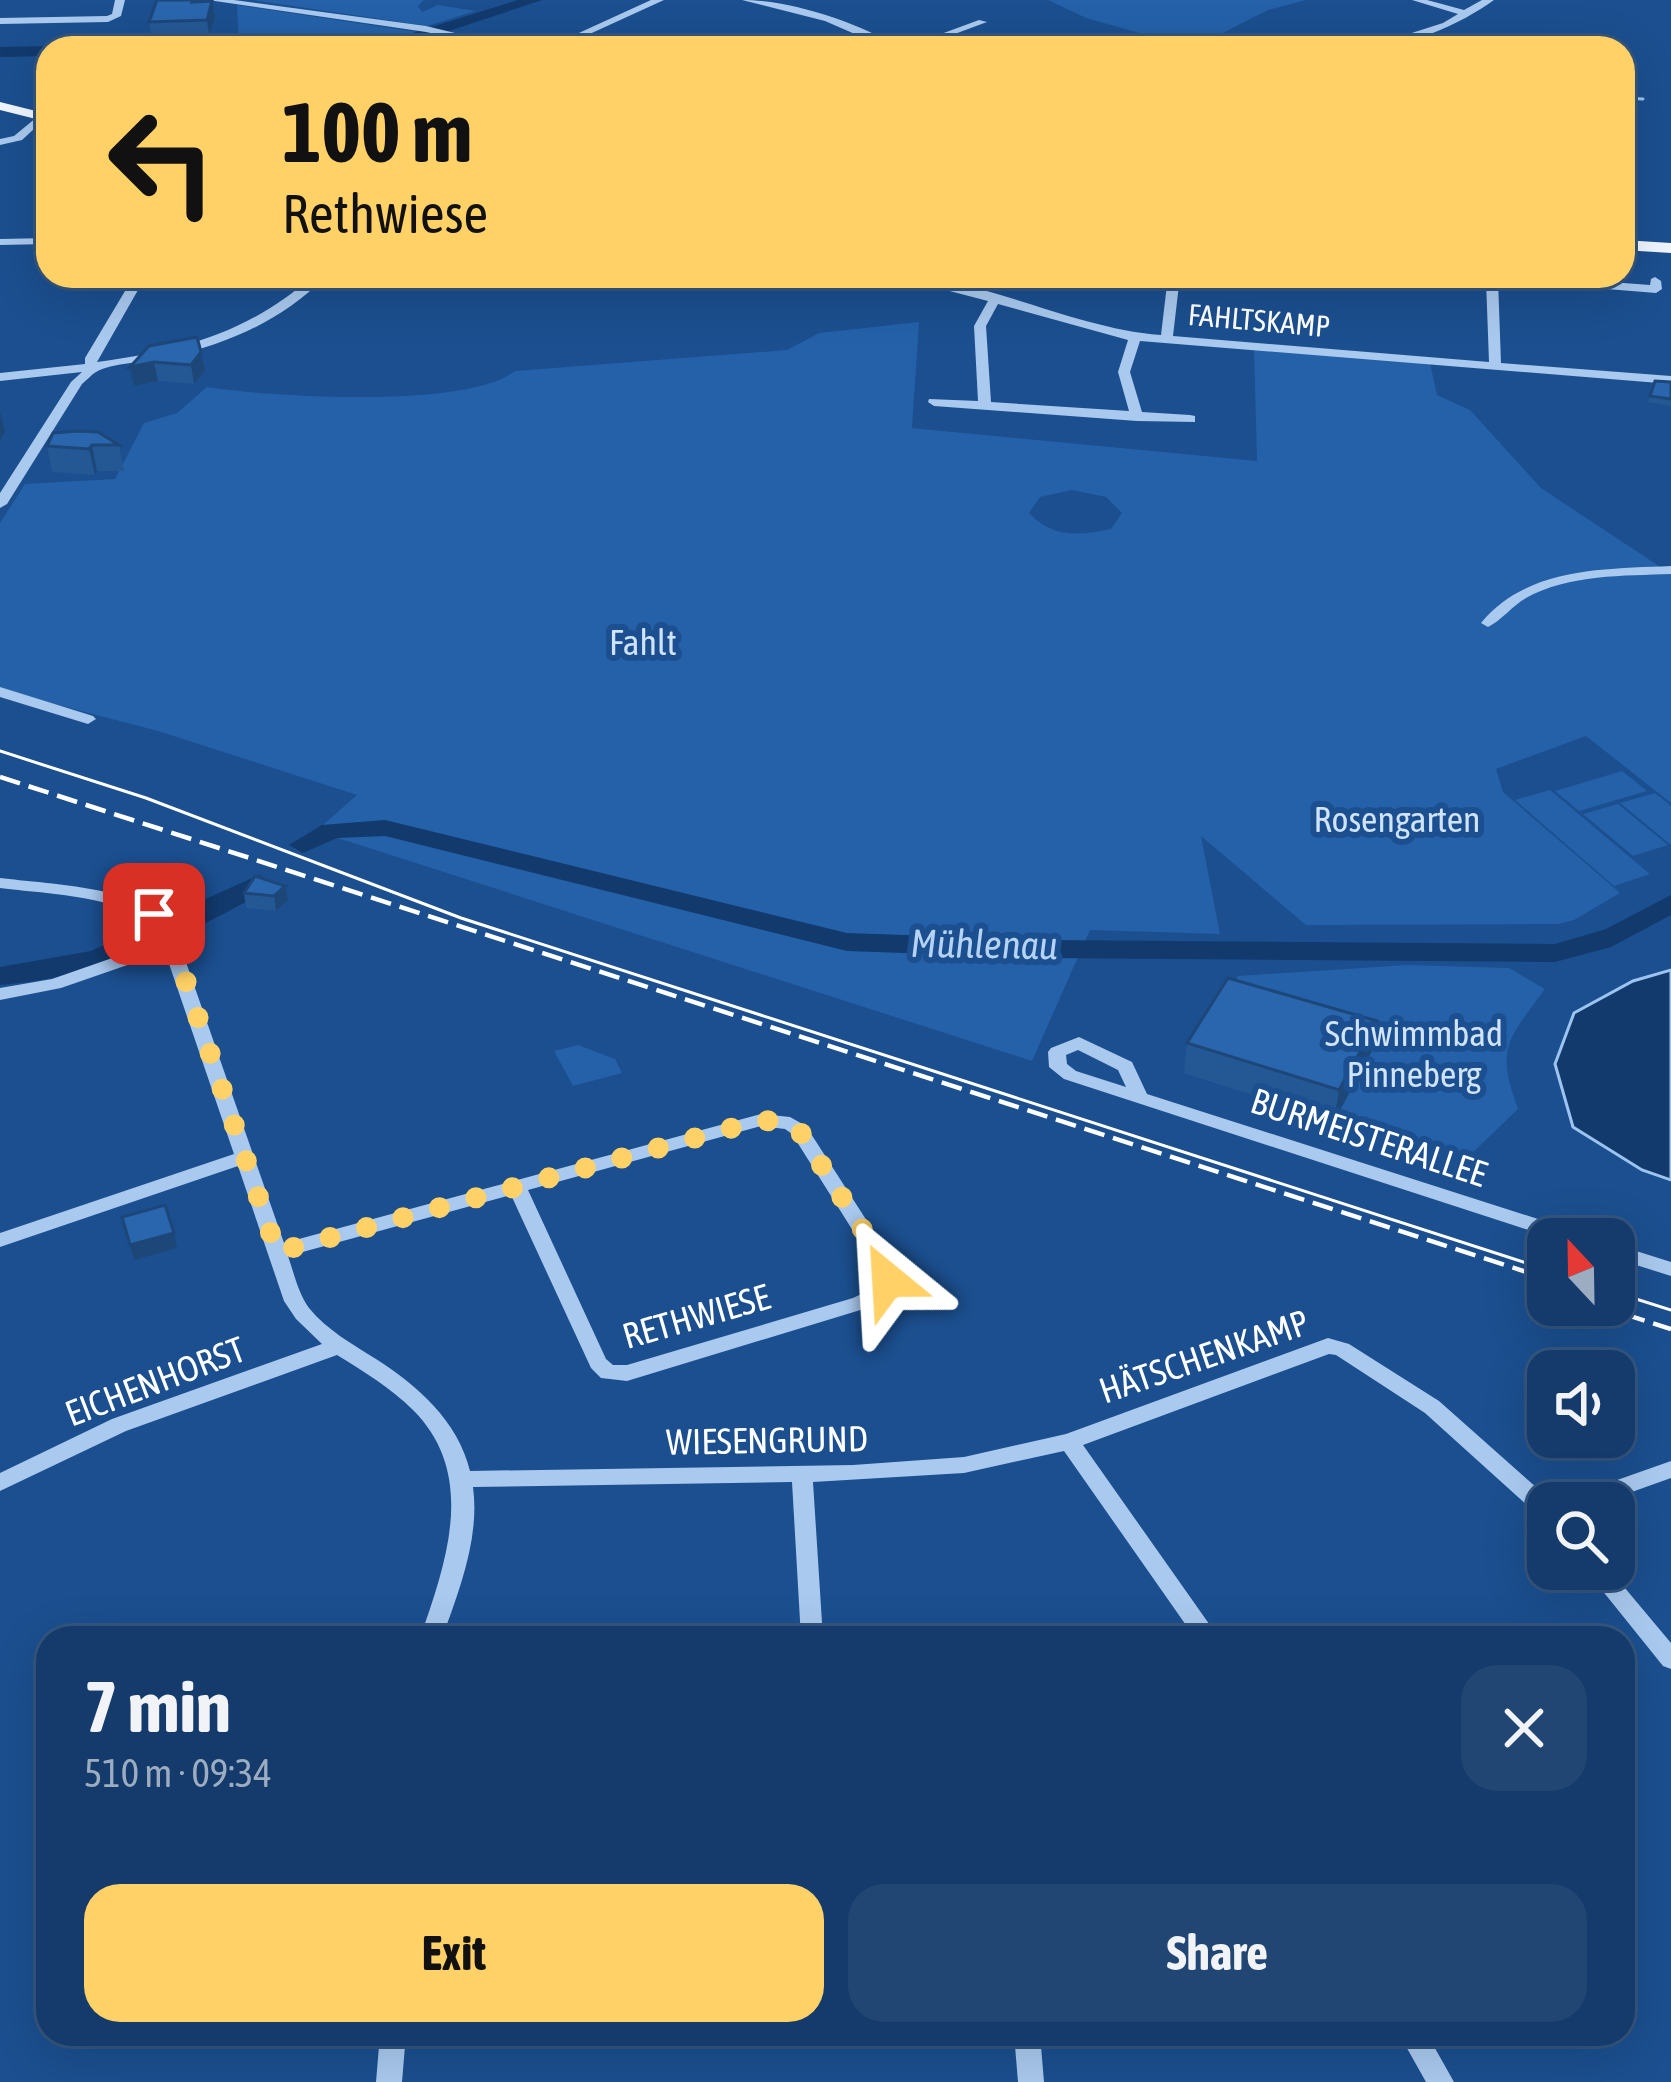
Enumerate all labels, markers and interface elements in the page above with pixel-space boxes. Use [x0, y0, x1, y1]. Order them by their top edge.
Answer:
icon: left [84, 84, 240, 240]
text: 100 m [282, 84, 472, 180]
text: Rethwiese [282, 183, 488, 244]
street label: FAHLTSKAMP [1187, 297, 1332, 343]
park label: Fahlt [609, 621, 677, 663]
park label: Rosengarten [1313, 798, 1481, 840]
pin [103, 863, 205, 965]
icon: arrive [121, 881, 187, 947]
water label: Mühlenau [910, 921, 1058, 967]
park label: Schwimmbad Pinneberg [1325, 1012, 1503, 1095]
street label: BURMEISTERALLEE [1246, 1079, 1492, 1195]
position arrow [825, 1217, 951, 1343]
north arrow [1527, 1218, 1635, 1326]
map controls [1527, 1218, 1635, 1590]
street label: RETHWIESE [618, 1275, 774, 1357]
street label: HÄTSCHENKAMP [1094, 1301, 1314, 1411]
street label: EICHENHORST [59, 1327, 251, 1434]
button: sound [1527, 1350, 1635, 1458]
street label: WIESENGRUND [666, 1417, 868, 1463]
button: search [1527, 1482, 1635, 1590]
text: 7 min [84, 1665, 231, 1747]
button: close [1461, 1665, 1587, 1791]
text: 510 m · 09:34 [84, 1751, 272, 1795]
button: Exit [84, 1884, 824, 2022]
button: Share [848, 1884, 1587, 2022]

